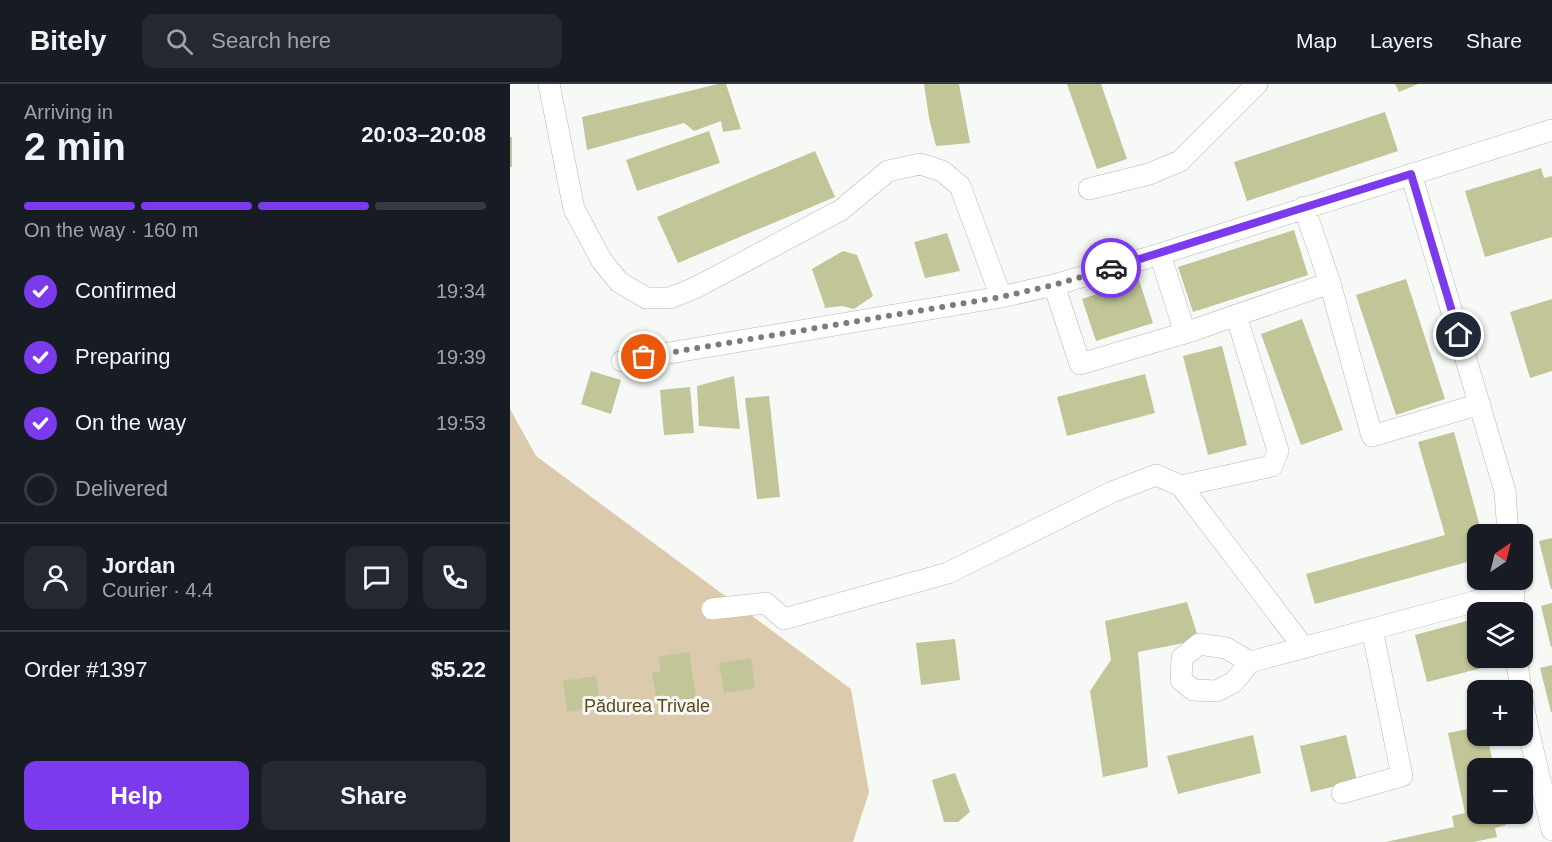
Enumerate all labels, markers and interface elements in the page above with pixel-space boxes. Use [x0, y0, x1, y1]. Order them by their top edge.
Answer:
search box [142, 14, 562, 68]
text: Bitely [30, 25, 106, 56]
icon: search [163, 25, 196, 58]
text: Search here [211, 28, 331, 53]
text: Map [1296, 29, 1337, 52]
text: Layers [1370, 29, 1433, 52]
text: Share [1466, 29, 1522, 52]
text: Arriving in [24, 101, 113, 123]
text: 20:03–20:08 [361, 122, 486, 147]
text: 2 min [24, 125, 126, 168]
text: On the way · 160 m [24, 219, 199, 241]
courier [1081, 238, 1141, 298]
icon: car [1095, 252, 1128, 285]
icon: check [24, 275, 57, 308]
text: Confirmed [75, 278, 176, 303]
text: 19:34 [436, 280, 486, 302]
pin [1433, 309, 1484, 360]
icon: home [1442, 318, 1475, 351]
pin [618, 331, 669, 382]
icon: bag [627, 340, 660, 373]
icon: check [24, 341, 57, 374]
text: Preparing [75, 344, 170, 369]
text: 19:39 [436, 346, 486, 368]
icon: check [24, 407, 57, 440]
text: On the way [75, 410, 186, 435]
text: 19:53 [436, 412, 486, 434]
text: Delivered [75, 476, 168, 501]
north arrow [1467, 524, 1533, 590]
map controls [1467, 524, 1533, 824]
button: person [24, 546, 87, 609]
button: chat [345, 546, 408, 609]
button: phone [423, 546, 486, 609]
text: Jordan [102, 553, 175, 578]
text: Courier · 4.4 [102, 579, 213, 601]
button: layers [1467, 602, 1533, 668]
text: Order #1397 [24, 657, 148, 682]
text: $5.22 [431, 657, 486, 682]
button: + [1467, 680, 1533, 746]
park label: Pădurea Trivale [584, 696, 710, 716]
button: − [1467, 758, 1533, 824]
button: Help [24, 761, 249, 830]
button: Share [261, 761, 486, 830]

